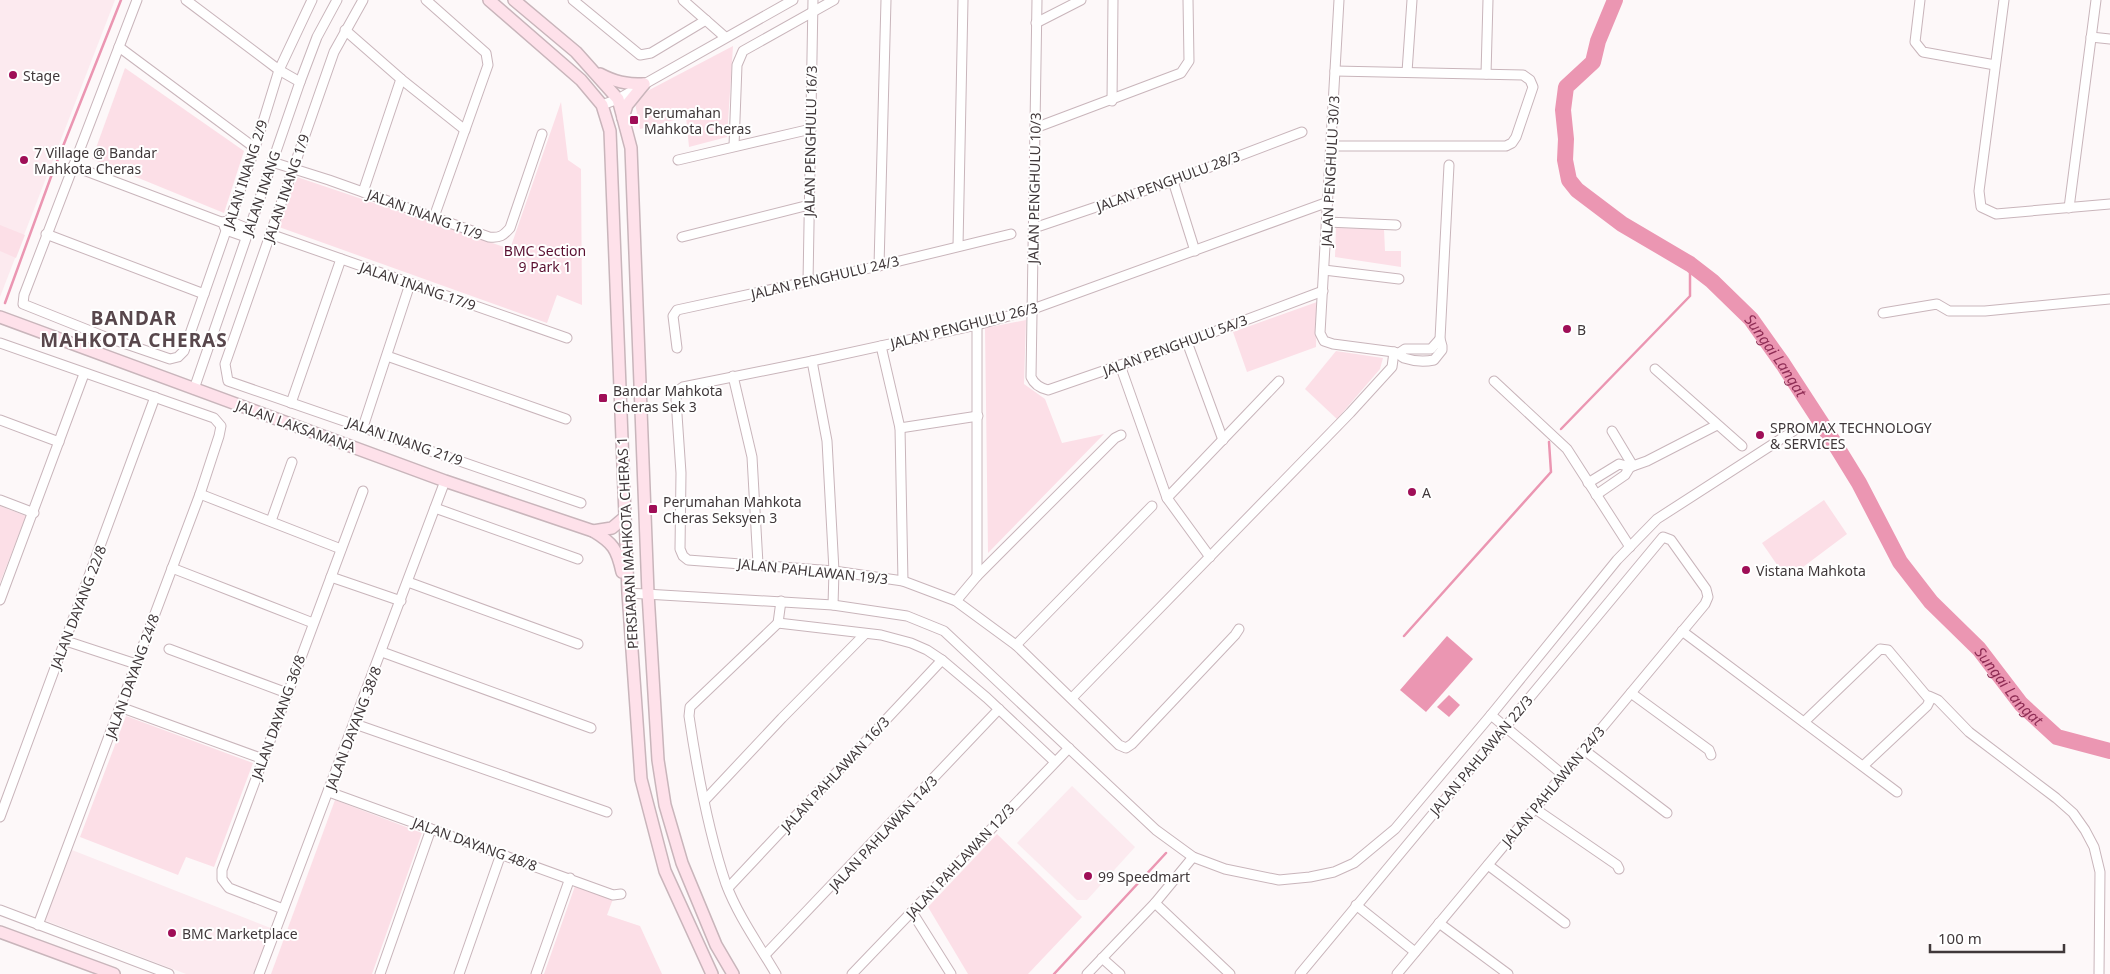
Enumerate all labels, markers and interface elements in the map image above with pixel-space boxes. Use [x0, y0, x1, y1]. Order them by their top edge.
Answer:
street label: JALAN PENGHULU 16/3 [799, 65, 821, 219]
place label: Stage [23, 66, 60, 85]
marker: Stage [7, 69, 19, 81]
street label: JALAN PENGHULU 30/3 [1316, 95, 1343, 249]
place label: Perumahan Mahkota Cheras [644, 103, 751, 138]
street label: JALAN PENGHULU 10/3 [1023, 112, 1045, 266]
marker: Perumahan Mahkota Cheras [628, 114, 640, 126]
street label: JALAN INANG 2/9 [219, 117, 271, 231]
street label: JALAN INANG 1/9 [258, 131, 313, 247]
place label: 7 Village @ Bandar Mahkota Cheras [34, 143, 157, 178]
street label: JALAN PENGHULU 28/3 [1092, 146, 1242, 216]
street label: JALAN INANG [239, 148, 283, 238]
marker: 7 Village @ Bandar Mahkota Cheras [18, 154, 30, 166]
street label: JALAN INANG 11/9 [363, 184, 485, 244]
park label: BMC Section 9 Park 1 [504, 241, 586, 276]
street label: JALAN PENGHULU 24/3 [747, 251, 901, 304]
street label: JALAN INANG 17/9 [356, 257, 478, 315]
street label: JALAN PENGHULU 26/3 [886, 297, 1040, 353]
district label: BANDAR MAHKOTA CHERAS [40, 305, 228, 353]
water label: Sungai Langat [1741, 309, 1812, 401]
street label: JALAN PENGHULU 5A/3 [1098, 310, 1250, 381]
place label: B [1577, 320, 1586, 339]
marker: B [1561, 323, 1573, 335]
place label: Bandar Mahkota Cheras Sek 3 [613, 381, 723, 416]
marker: Bandar Mahkota Cheras Sek 3 [597, 392, 609, 404]
street label: JALAN LAKSAMANA [232, 395, 359, 457]
street label: JALAN INANG 21/9 [343, 412, 465, 470]
place label: SPROMAX TECHNOLOGY & SERVICES [1770, 418, 1932, 453]
marker: SPROMAX TECHNOLOGY & SERVICES [1754, 429, 1766, 441]
street label: PERSIARAN MAHKOTA CHERAS 1 [612, 436, 642, 650]
place label: A [1422, 483, 1431, 502]
marker: A [1406, 486, 1418, 498]
place label: Perumahan Mahkota Cheras Seksyen 3 [663, 492, 802, 527]
marker: Perumahan Mahkota Cheras Seksyen 3 [647, 503, 659, 515]
street label: JALAN DAYANG 22/8 [45, 542, 110, 673]
street label: JALAN PAHLAWAN 19/3 [735, 553, 889, 588]
place label: Vistana Mahkota [1756, 561, 1866, 580]
marker: Vistana Mahkota [1740, 564, 1752, 576]
street label: JALAN DAYANG 24/8 [100, 611, 163, 743]
water label: Sungai Langat [1971, 643, 2048, 730]
street label: JALAN DAYANG 36/8 [246, 652, 309, 784]
street label: JALAN DAYANG 38/8 [320, 663, 385, 794]
street label: JALAN PAHLAWAN 22/3 [1424, 691, 1537, 820]
street label: JALAN PAHLAWAN 16/3 [775, 712, 893, 837]
street label: JALAN PAHLAWAN 24/3 [1496, 722, 1609, 851]
street label: JALAN PAHLAWAN 14/3 [823, 771, 941, 896]
street label: JALAN PAHLAWAN 12/3 [900, 799, 1018, 924]
street label: JALAN DAYANG 48/8 [408, 812, 540, 875]
place label: 99 Speedmart [1098, 867, 1190, 886]
marker: 99 Speedmart [1082, 870, 1094, 882]
scale bar [1930, 922, 2064, 954]
place label: BMC Marketplace [182, 924, 298, 943]
marker: BMC Marketplace [166, 927, 178, 939]
text: 100 m [1938, 928, 1982, 948]

